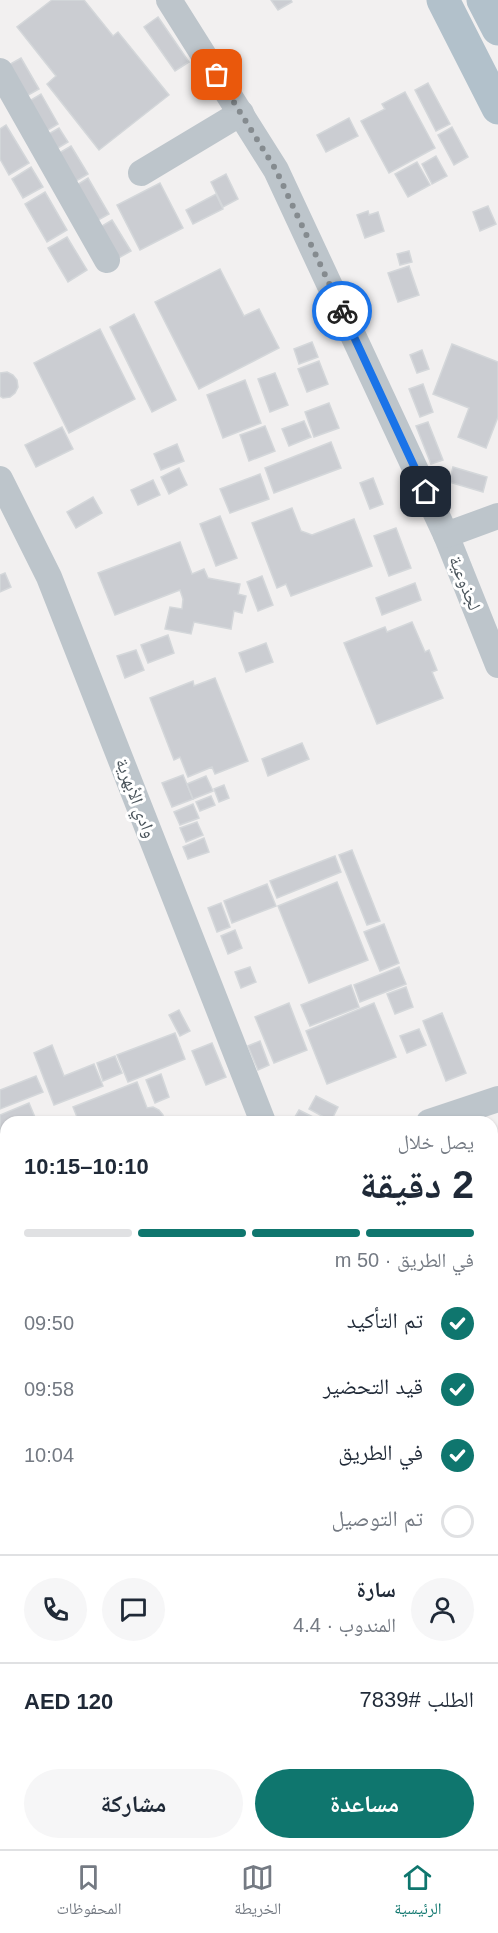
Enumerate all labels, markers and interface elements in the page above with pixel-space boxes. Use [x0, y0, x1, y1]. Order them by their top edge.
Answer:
pin [191, 49, 242, 100]
icon: bag [200, 58, 233, 91]
courier [312, 281, 372, 341]
icon: bike [326, 295, 359, 328]
pin [400, 466, 451, 517]
icon: home [409, 475, 442, 508]
street label: لجذوعية [445, 553, 485, 613]
street label: وادي الأبهرية [107, 756, 160, 842]
text: يصل خلال [397, 1131, 474, 1153]
text: 10:10–10:15 [24, 1154, 149, 1179]
text: 2 دقيقة [360, 1163, 474, 1206]
text: في الطريق · 50 m [335, 1249, 474, 1271]
icon: check [441, 1307, 474, 1340]
text: تم التأكيد [347, 1308, 423, 1333]
text: 09:50 [24, 1312, 74, 1334]
icon: check [441, 1373, 474, 1406]
text: قيد التحضير [323, 1374, 423, 1399]
text: 09:58 [24, 1378, 74, 1400]
icon: check [441, 1439, 474, 1472]
text: في الطريق [338, 1440, 423, 1465]
text: 10:04 [24, 1444, 74, 1466]
text: تم التوصيل [331, 1506, 423, 1531]
text: سارة [357, 1577, 396, 1602]
button: phone [24, 1578, 87, 1641]
button: chat [102, 1578, 165, 1641]
button: person [411, 1578, 474, 1641]
text: المندوب · 4.4 [293, 1614, 396, 1636]
text: الطلب #7839 [360, 1687, 474, 1712]
text: AED 120 [24, 1689, 113, 1714]
button: مشاركة [24, 1769, 243, 1838]
button: مساعدة [255, 1769, 474, 1838]
tab: المحفوظات [56, 1861, 122, 1924]
tab: الخريطة [234, 1861, 281, 1924]
tab: الرئيسية [394, 1861, 442, 1924]

